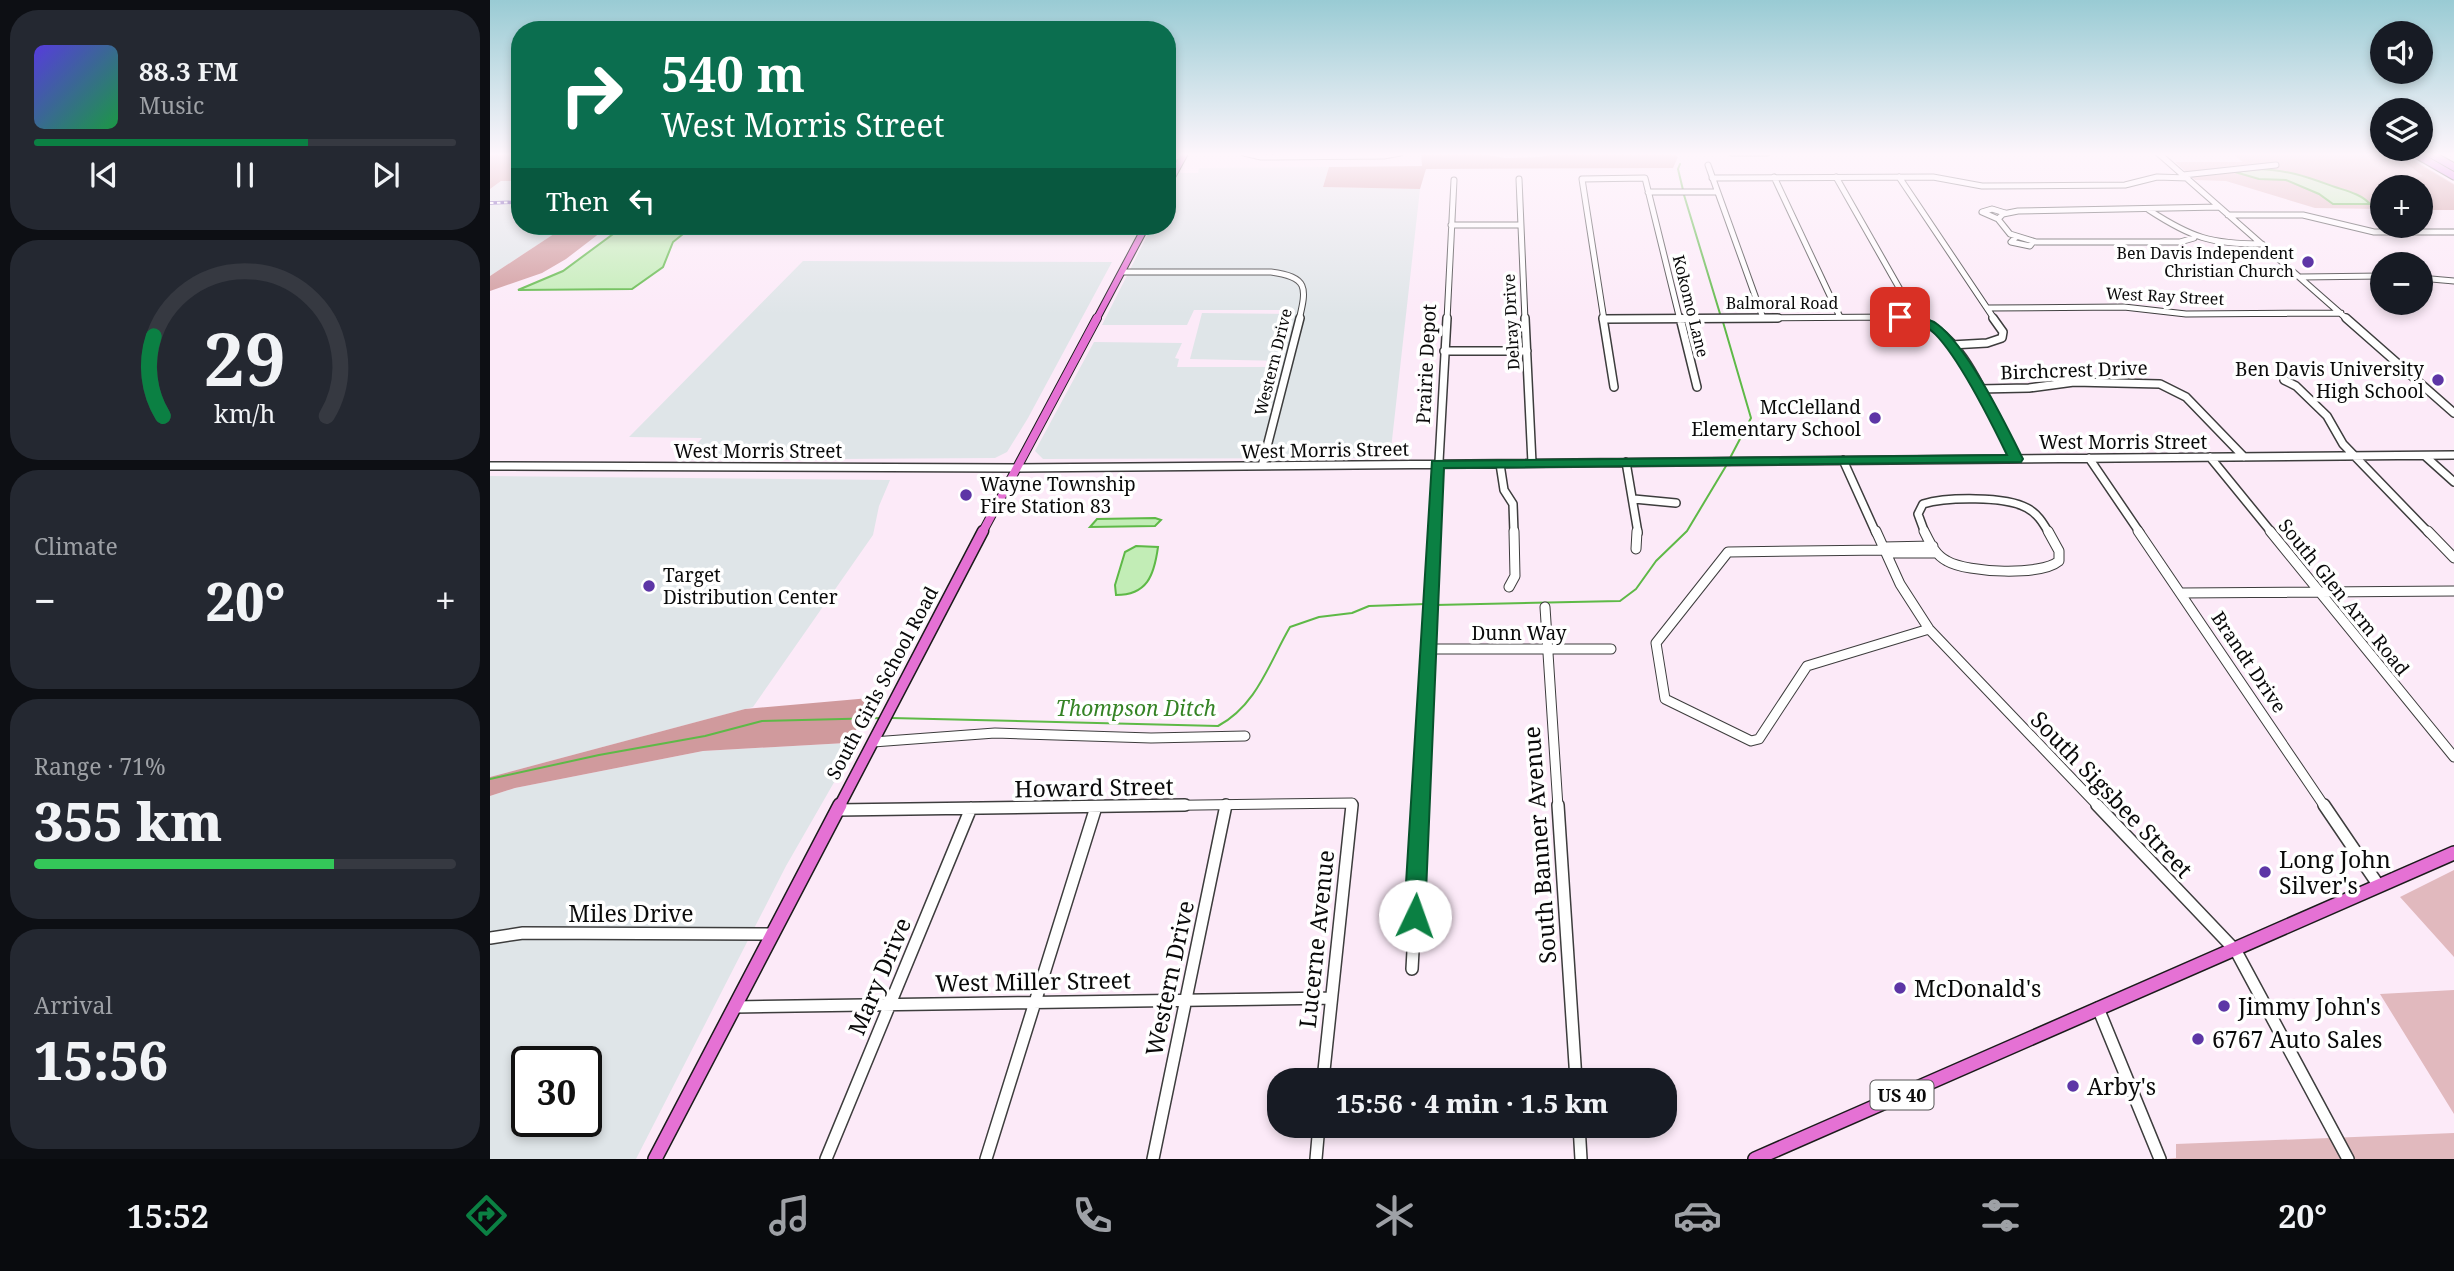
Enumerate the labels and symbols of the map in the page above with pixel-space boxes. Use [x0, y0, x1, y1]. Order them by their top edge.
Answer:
place label: Ben Davis Independent Christian Church [2116, 242, 2294, 282]
street label: Kokomo Lane [1668, 253, 1714, 359]
marker: Ben Davis Independent Christian Church [2300, 254, 2316, 270]
street label: Delray Drive [1497, 273, 1525, 371]
street label: West Ray Street [2105, 282, 2225, 310]
pin [1870, 287, 1930, 347]
street label: Balmoral Road [1726, 292, 1839, 314]
street label: Prairie Depot [1410, 303, 1442, 425]
street label: Western Drive [1249, 306, 1297, 418]
street label: Birchcrest Drive [2000, 354, 2148, 386]
place label: Ben Davis University High School [2235, 356, 2424, 404]
marker: Ben Davis University High School [2430, 372, 2446, 388]
place label: McClelland Elementary School [1691, 394, 1861, 442]
marker: McClelland Elementary School [1867, 410, 1883, 426]
street label: West Morris Street [2039, 429, 2207, 455]
street label: West Morris Street [1241, 436, 1410, 464]
street label: West Morris Street [674, 438, 842, 464]
place label: Wayne Township Fire Station 83 [980, 471, 1136, 519]
marker: Wayne Township Fire Station 83 [958, 487, 974, 503]
street label: South Glen Arm Road [2273, 513, 2416, 681]
place label: Target Distribution Center [663, 562, 838, 610]
marker: Target Distribution Center [641, 578, 657, 594]
street label: South Girls School Road [820, 582, 944, 784]
street label: Brandt Drive [2205, 606, 2293, 718]
street label: Dunn Way [1472, 620, 1567, 646]
water label: Thompson Ditch [1056, 694, 1217, 722]
street label: South Sigsbee Street [2024, 704, 2200, 884]
street label: South Banner Avenue [1515, 725, 1563, 965]
street label: Howard Street [1014, 770, 1174, 804]
place label: Long John Silver's [2279, 843, 2391, 901]
street label: Lucerne Avenue [1291, 848, 1341, 1030]
marker: Long John Silver's [2257, 864, 2273, 880]
position arrow [1378, 879, 1452, 953]
street label: Miles Drive [568, 897, 694, 929]
street label: Western Drive [1137, 897, 1201, 1059]
street label: Mary Drive [840, 912, 918, 1040]
street label: West Miller Street [935, 963, 1131, 999]
place label: McDonald's [1914, 972, 2041, 1004]
marker: McDonald's [1892, 980, 1908, 996]
place label: Jimmy John's [2237, 990, 2381, 1022]
marker: Jimmy John's [2216, 998, 2232, 1014]
place label: 6767 Auto Sales [2212, 1023, 2382, 1055]
marker: 6767 Auto Sales [2190, 1031, 2206, 1047]
speed limit sign: 30 [511, 1046, 602, 1137]
place label: Arby's [2087, 1070, 2156, 1102]
marker: Arby's [2065, 1078, 2081, 1094]
road number: US 40 [1870, 1080, 1934, 1110]

